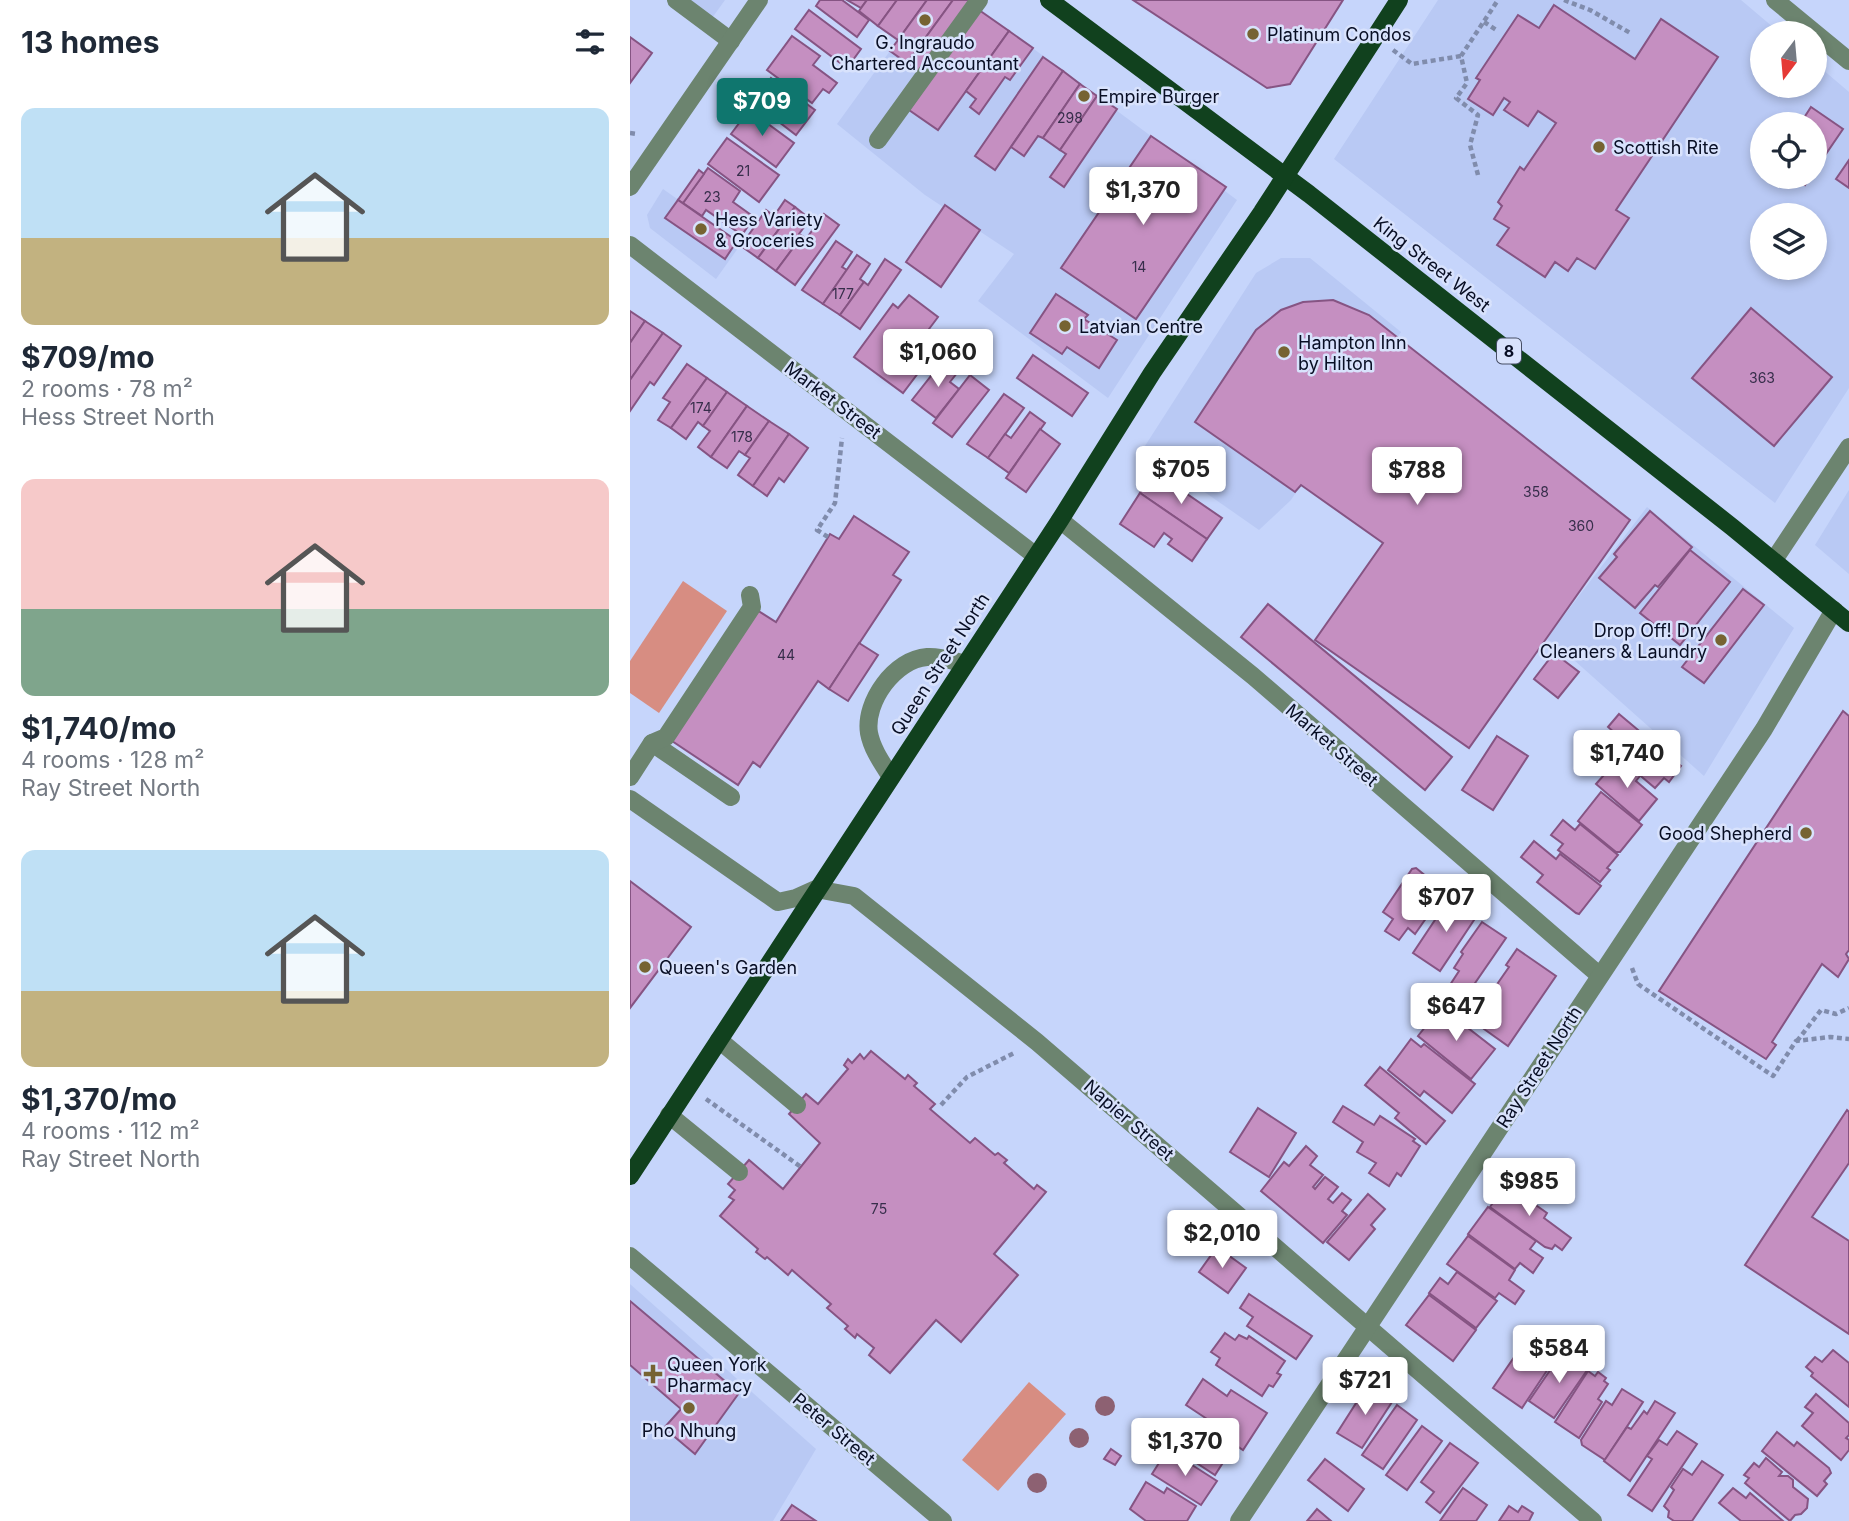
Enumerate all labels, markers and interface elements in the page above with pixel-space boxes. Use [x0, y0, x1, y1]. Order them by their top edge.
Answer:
marker: G. Ingraudo Chartered Accountant [917, 12, 933, 28]
north arrow [1750, 21, 1827, 98]
map controls [1750, 21, 1827, 280]
icon: filters [571, 23, 609, 61]
text: 13 homes [21, 24, 160, 60]
place label: Platinum Condos [1267, 24, 1411, 45]
marker: Platinum Condos [1245, 26, 1261, 42]
place label: G. Ingraudo Chartered Accountant [831, 32, 1019, 74]
pin: $709 [721, 78, 803, 138]
place label: Empire Burger [1098, 86, 1219, 107]
text: $709 [733, 87, 791, 115]
marker: Empire Burger [1076, 88, 1092, 104]
house number: 298 [1057, 109, 1083, 126]
button: locate [1750, 112, 1827, 189]
place label: Scottish Rite [1613, 137, 1719, 158]
marker: Scottish Rite [1591, 139, 1607, 155]
icon: home [252, 154, 378, 280]
house number: 21 [736, 162, 750, 179]
pin: $1,370 [1086, 168, 1200, 227]
text: $1,370 [1105, 176, 1181, 204]
house number: 23 [703, 188, 721, 205]
button: layers [1750, 203, 1827, 280]
place label: Hess Variety & Groceries [715, 209, 823, 251]
street label: King Street West [1370, 212, 1495, 316]
marker: Hess Variety & Groceries [693, 221, 709, 237]
house number: 14 [1132, 258, 1146, 275]
house number: 177 [832, 285, 854, 302]
place label: Latvian Centre [1079, 316, 1203, 337]
marker: Latvian Centre [1057, 318, 1073, 334]
pin: $1,060 [881, 330, 995, 389]
place label: Hampton Inn by Hilton [1298, 332, 1407, 374]
text: $1,060 [899, 338, 977, 366]
road number: 8 [1497, 338, 1521, 364]
text: $709/mo [21, 339, 155, 375]
marker: Hampton Inn by Hilton [1276, 344, 1292, 360]
street label: Market Street [781, 357, 885, 443]
house number: 363 [1749, 369, 1775, 386]
text: 2 rooms · 78 m² [21, 375, 193, 403]
house number: 174 [690, 399, 712, 416]
text: Hess Street North [21, 403, 215, 431]
house number: 178 [731, 428, 753, 445]
pin: $705 [1140, 447, 1222, 506]
pin: $788 [1376, 448, 1458, 507]
text: $705 [1152, 455, 1210, 483]
text: $788 [1388, 456, 1446, 484]
house number: 358 [1523, 483, 1549, 500]
house number: 360 [1568, 517, 1594, 534]
icon: home [252, 525, 378, 651]
street label: Queen Street North [886, 589, 994, 739]
place label: Drop Off! Dry Cleaners & Laundry [1540, 620, 1707, 662]
marker: Drop Off! Dry Cleaners & Laundry [1713, 632, 1729, 648]
house number: 44 [777, 646, 795, 663]
street label: Market Street [1282, 699, 1382, 791]
text: $1,740/mo [21, 710, 176, 746]
pin: $1,740 [1570, 730, 1684, 790]
text: $1,740 [1589, 739, 1665, 767]
text: 4 rooms · 128 m² [21, 746, 204, 774]
text: Ray Street North [21, 774, 200, 802]
place label: Good Shepherd [1659, 823, 1792, 844]
marker: Good Shepherd [1798, 825, 1814, 841]
pin: $707 [1405, 874, 1487, 934]
text: $707 [1418, 883, 1474, 911]
icon: home [252, 896, 378, 1022]
place label: Queen's Garden [659, 957, 797, 978]
marker: Queen's Garden [637, 959, 653, 975]
pin: $647 [1415, 984, 1497, 1043]
text: $647 [1427, 992, 1485, 1020]
street label: Ray Street North [1492, 1002, 1586, 1132]
street label: Napier Street [1080, 1075, 1178, 1165]
text: $1,370/mo [21, 1081, 177, 1117]
text: 4 rooms · 112 m² [21, 1117, 200, 1145]
text: Ray Street North [21, 1145, 200, 1173]
pin: $985 [1488, 1158, 1570, 1218]
text: $985 [1499, 1167, 1559, 1195]
house number: 75 [871, 1200, 887, 1217]
pin: $2,010 [1165, 1210, 1279, 1270]
text: $2,010 [1183, 1219, 1261, 1247]
pin: $584 [1518, 1326, 1600, 1385]
text: $584 [1529, 1334, 1589, 1362]
place label: Queen York Pharmacy [667, 1354, 767, 1396]
pin: $721 [1324, 1358, 1406, 1417]
marker: Queen York Pharmacy [645, 1366, 661, 1382]
text: $721 [1339, 1366, 1391, 1394]
street label: Peter Street [789, 1389, 879, 1469]
marker: Pho Nhung [681, 1400, 697, 1416]
pin: $1,370 [1128, 1418, 1242, 1478]
place label: Pho Nhung [642, 1420, 736, 1441]
text: $1,370 [1147, 1427, 1223, 1455]

